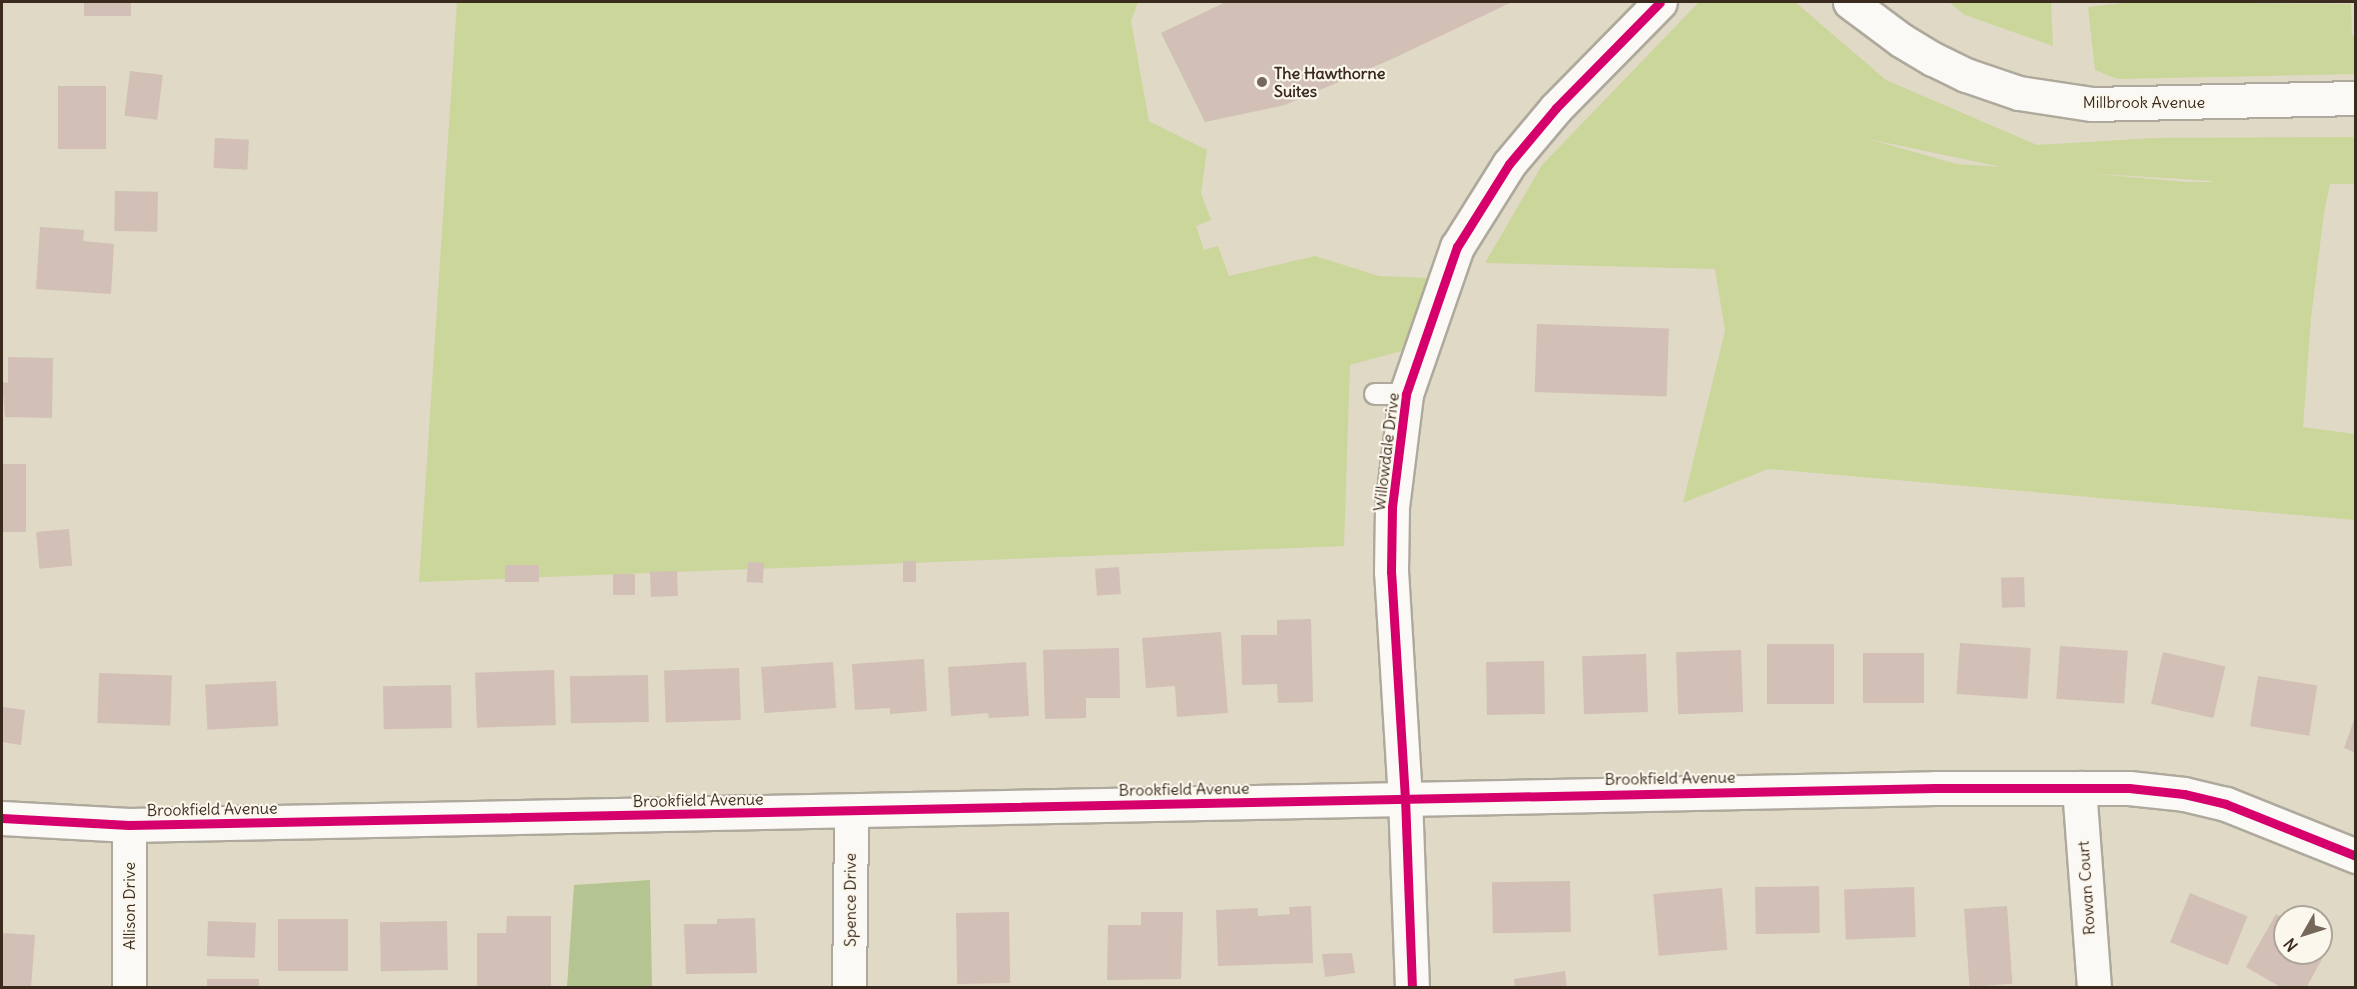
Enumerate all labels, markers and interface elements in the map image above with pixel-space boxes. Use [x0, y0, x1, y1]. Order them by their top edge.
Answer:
place label: The Hawthorne Suites [1274, 63, 1385, 101]
marker: The Hawthorne Suites [1255, 75, 1269, 89]
street label: Millbrook Avenue [2083, 92, 2205, 112]
street label: Willowdale Drive [1369, 392, 1403, 512]
street label: Brookfield Avenue [1604, 767, 1736, 789]
street label: Brookfield Avenue [1118, 778, 1250, 800]
street label: Brookfield Avenue [632, 789, 764, 811]
street label: Brookfield Avenue [146, 798, 278, 820]
street label: Rowan Court [2073, 840, 2099, 936]
street label: Spence Drive [840, 853, 860, 947]
street label: Allison Drive [119, 862, 139, 950]
north arrow [2273, 905, 2333, 965]
text: N [2279, 934, 2302, 956]

